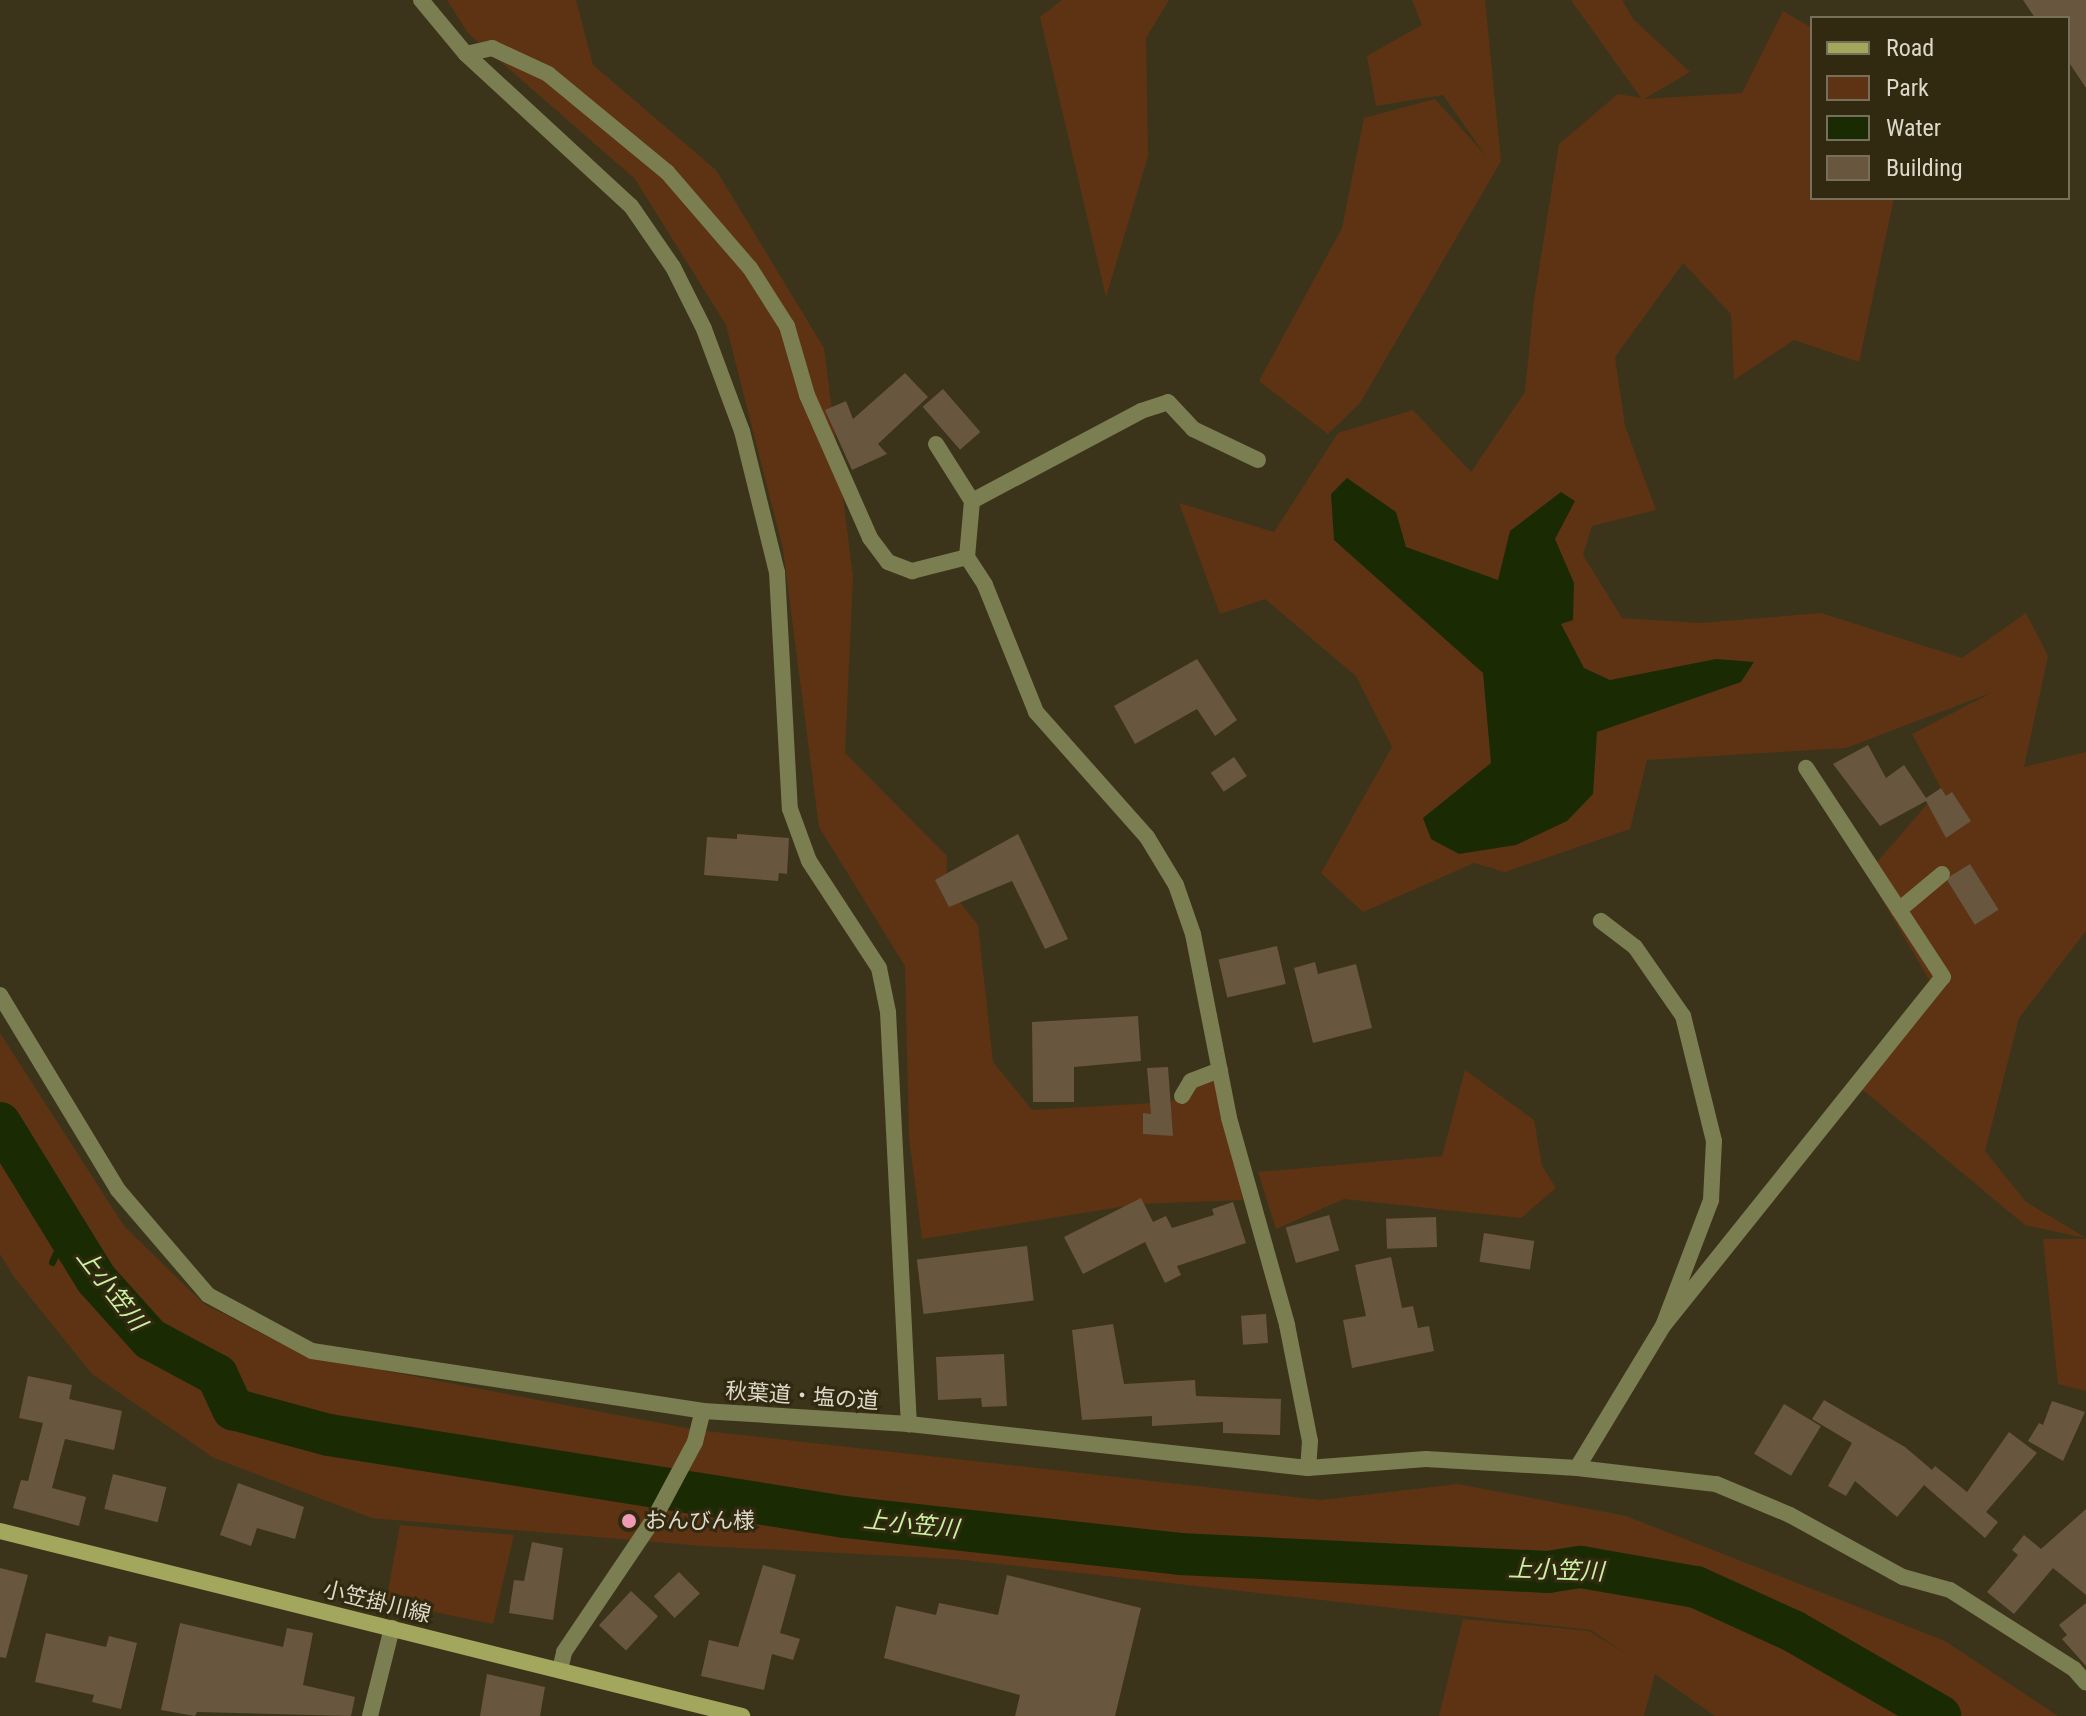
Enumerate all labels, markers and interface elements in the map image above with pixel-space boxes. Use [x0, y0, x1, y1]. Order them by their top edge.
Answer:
legend [1810, 16, 2070, 200]
text: Road [1886, 34, 1934, 62]
text: Park [1886, 74, 1929, 102]
text: Water [1886, 114, 1941, 142]
text: Building [1886, 154, 1963, 182]
water label: 上小笠川 [70, 1243, 152, 1337]
street label: 秋葉道・塩の道 [724, 1377, 880, 1415]
water label: 上小笠川 [862, 1506, 960, 1544]
place label: おんびん様 [645, 1508, 755, 1534]
marker: おんびん様 [620, 1512, 638, 1530]
water label: 上小笠川 [1508, 1555, 1604, 1587]
street label: 小笠掛川線 [320, 1576, 434, 1628]

